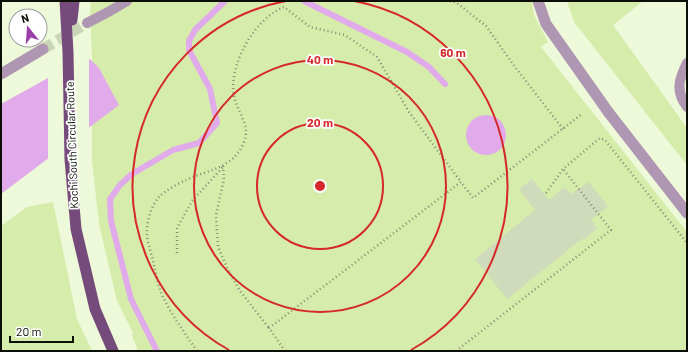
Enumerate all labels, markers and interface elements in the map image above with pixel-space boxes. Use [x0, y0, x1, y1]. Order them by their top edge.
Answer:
north arrow [8, 8, 48, 48]
text: N [20, 11, 30, 25]
text: 60 m [440, 45, 466, 59]
text: 40 m [307, 52, 333, 66]
street label: Kochi South Circular Route [63, 81, 80, 209]
text: 20 m [307, 115, 333, 129]
centre of rings [313, 179, 327, 193]
scale bar [10, 318, 73, 344]
text: 20 m [16, 324, 42, 338]

